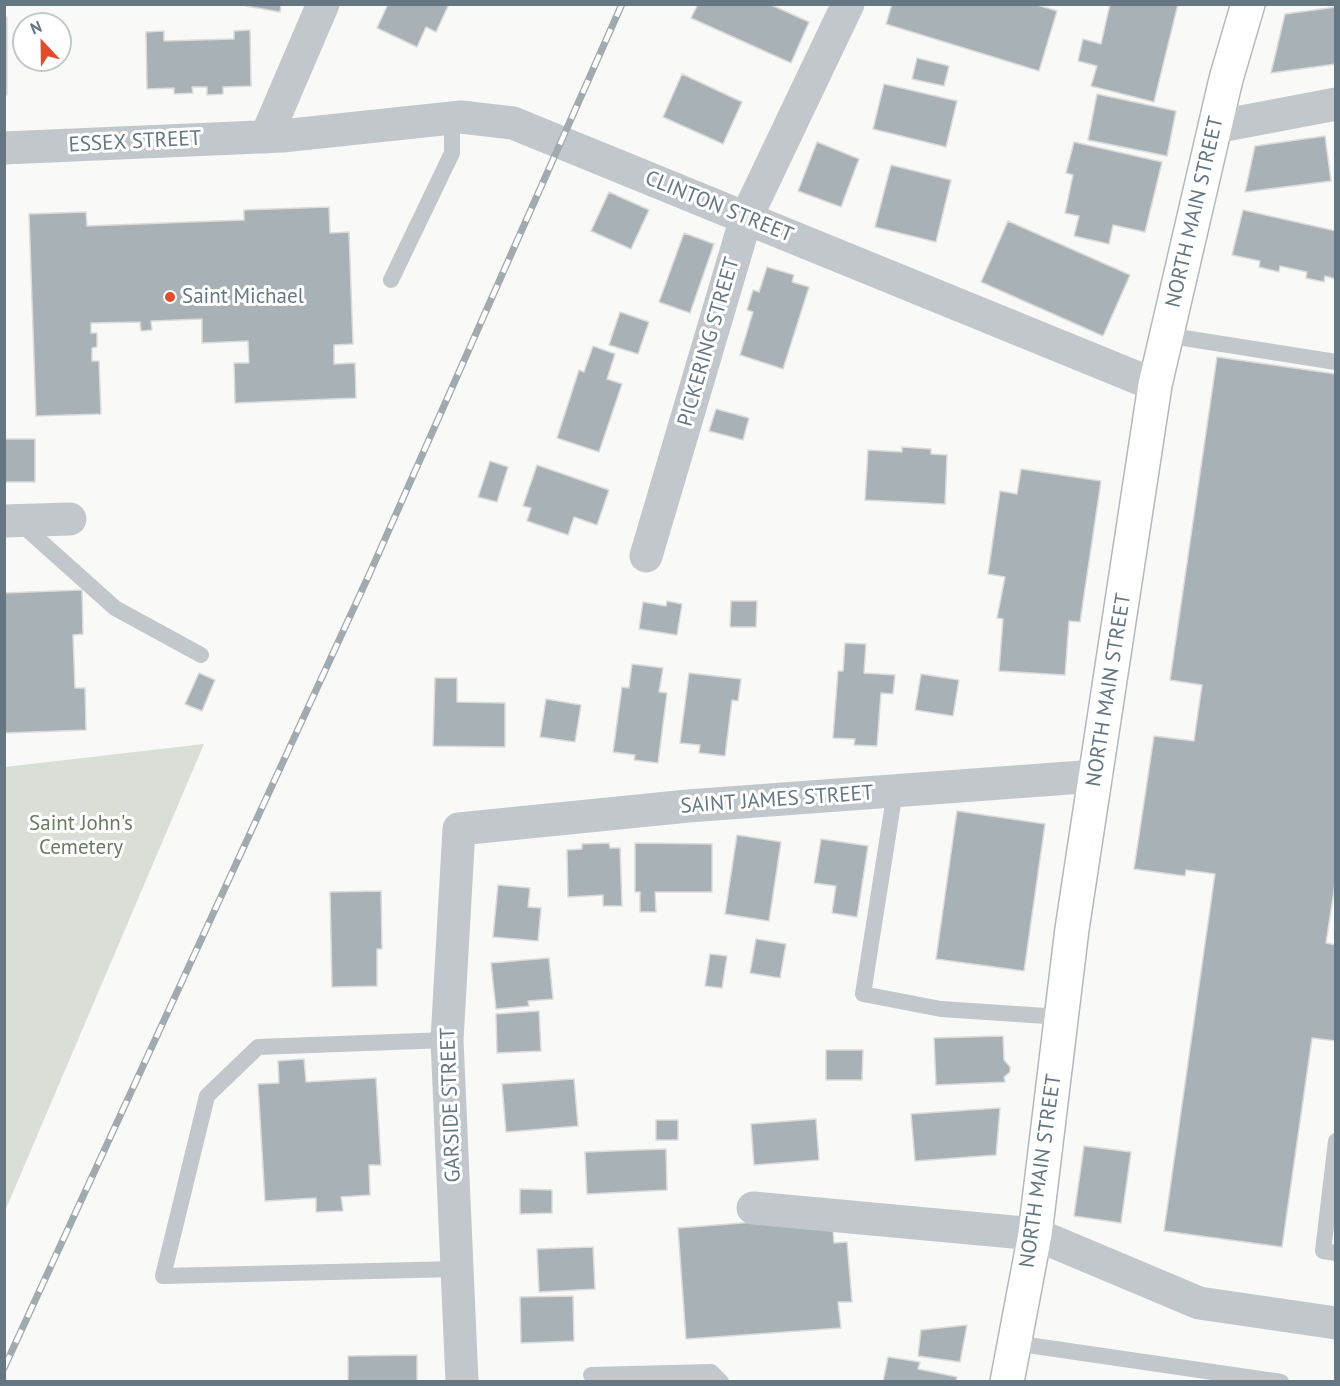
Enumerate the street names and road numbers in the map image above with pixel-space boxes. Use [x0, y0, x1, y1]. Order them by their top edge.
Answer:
street label: NORTH MAIN STREET [1161, 114, 1229, 310]
street label: ESSEX STREET [68, 126, 202, 158]
street label: CLINTON STREET [641, 166, 797, 248]
street label: PICKERING STREET [673, 255, 745, 429]
street label: NORTH MAIN STREET [1081, 592, 1137, 788]
street label: SAINT JAMES STREET [680, 781, 874, 819]
street label: GARSIDE STREET [436, 1027, 466, 1183]
street label: NORTH MAIN STREET [1015, 1073, 1067, 1269]

